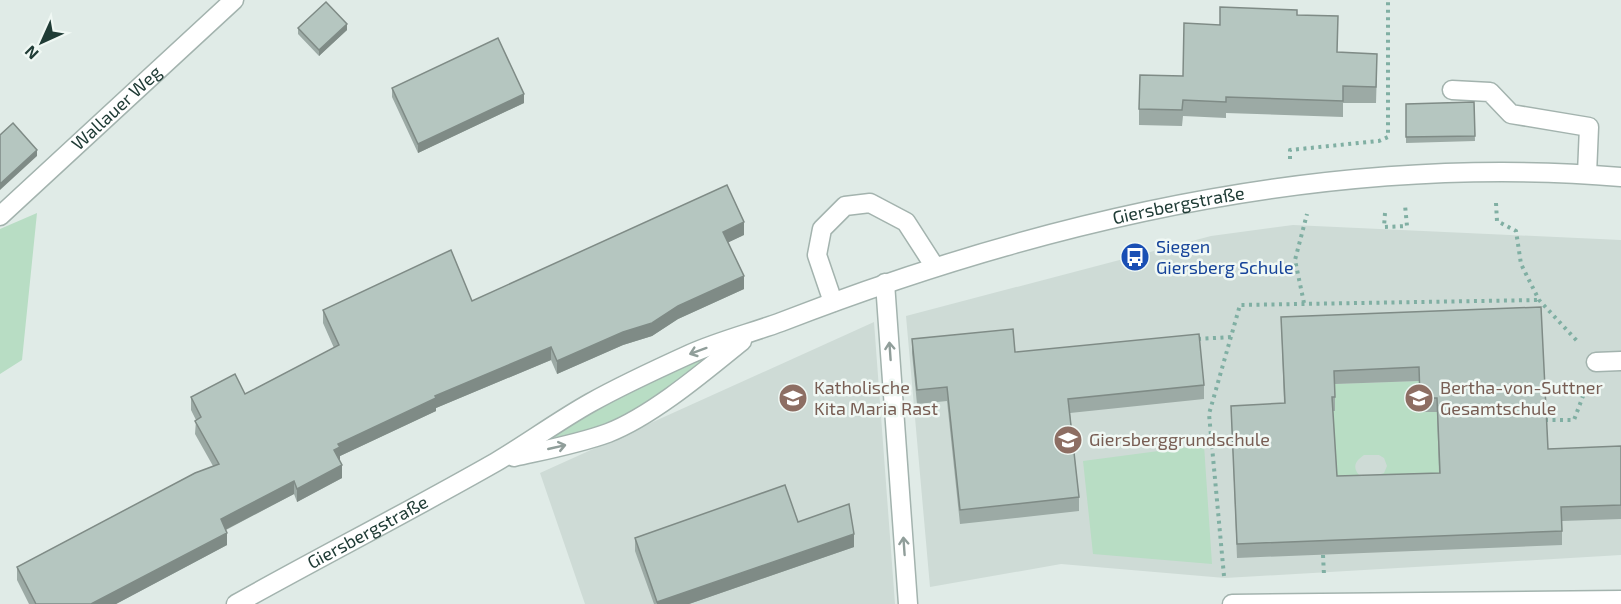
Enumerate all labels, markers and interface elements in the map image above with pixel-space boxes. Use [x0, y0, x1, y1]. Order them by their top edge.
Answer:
north arrow [12, 12, 72, 72]
text: N [20, 42, 42, 64]
street label: Wallauer Weg [67, 61, 166, 154]
street label: Giersbergstraße [1110, 181, 1246, 228]
place label: Siegen Giersberg Schule [1156, 235, 1294, 278]
bus stop icon: Siegen Giersberg Schule [1119, 241, 1151, 273]
one-way arrow [885, 342, 896, 362]
one-way arrow [689, 347, 708, 358]
place label: Katholische Kita Maria Rast [814, 376, 938, 419]
place label: Bertha-von-Suttner Gesamtschule [1440, 376, 1603, 419]
school or university icon: Katholische Kita Maria Rast [777, 382, 809, 414]
school or university icon: Bertha-von-Suttner Gesamtschule [1403, 382, 1435, 414]
school or university icon: Giersberggrundschule [1052, 424, 1084, 456]
place label: Giersberggrundschule [1089, 428, 1270, 450]
one-way arrow [547, 441, 566, 453]
street label: Giersbergstraße [303, 490, 431, 573]
one-way arrow [898, 536, 909, 556]

